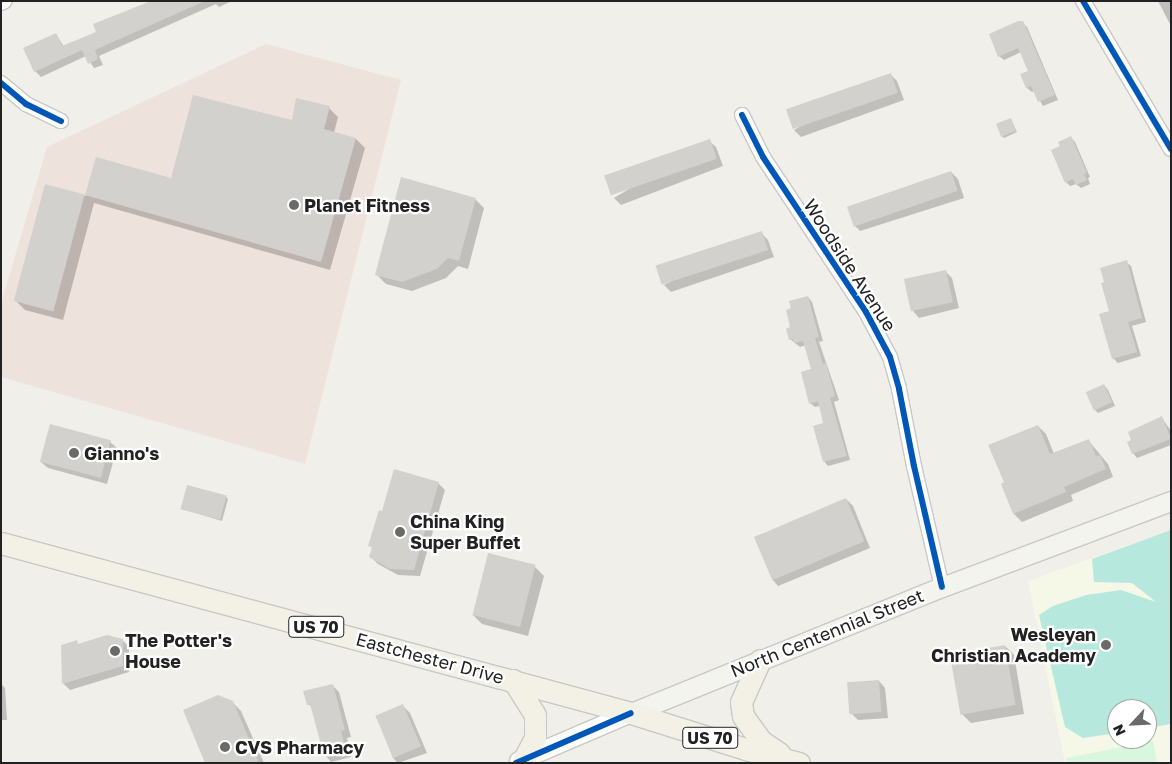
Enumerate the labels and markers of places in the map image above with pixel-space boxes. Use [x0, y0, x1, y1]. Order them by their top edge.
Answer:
place label: Planet Fitness [304, 194, 430, 216]
marker: Planet Fitness [288, 199, 300, 211]
place label: Gianno's [84, 442, 159, 464]
marker: Gianno's [68, 447, 80, 459]
place label: China King Super Buffet [410, 511, 521, 554]
marker: China King Super Buffet [394, 526, 406, 538]
place label: Wesleyan Christian Academy [931, 624, 1096, 666]
place label: The Potter's House [125, 630, 232, 672]
marker: Wesleyan Christian Academy [1100, 639, 1112, 651]
marker: The Potter's House [109, 645, 121, 657]
place label: CVS Pharmacy [235, 736, 364, 758]
marker: CVS Pharmacy [219, 741, 231, 753]

